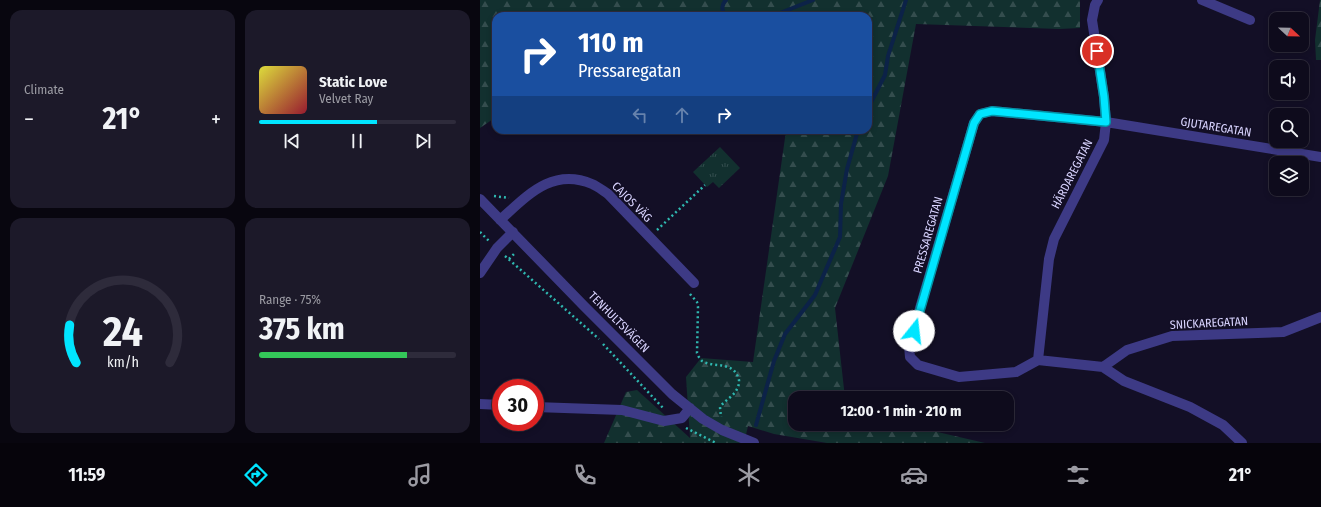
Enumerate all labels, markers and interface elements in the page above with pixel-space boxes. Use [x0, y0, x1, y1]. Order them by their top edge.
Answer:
north arrow [1269, 12, 1309, 52]
map controls [1269, 12, 1309, 196]
text: 110 m [578, 26, 644, 59]
icon: right [512, 28, 564, 80]
pin [1080, 34, 1114, 68]
icon: arrive [1086, 40, 1108, 62]
text: Pressaregatan [578, 60, 681, 82]
button: sound [1269, 60, 1309, 100]
text: Static Love [319, 73, 387, 91]
text: Climate [24, 82, 64, 97]
text: Velvet Ray [319, 91, 373, 106]
text: 21° [102, 101, 143, 137]
icon: left [629, 104, 651, 126]
icon: ahead [671, 104, 693, 126]
icon: right [713, 104, 735, 126]
text: − [24, 106, 34, 133]
text: + [211, 106, 221, 133]
button: search [1269, 108, 1309, 148]
street label: GJUTAREGATAN [1180, 114, 1252, 140]
icon: previous [281, 130, 303, 152]
icon: pause [346, 130, 368, 152]
icon: next [412, 130, 434, 152]
street label: HÄRDAREGATAN [1048, 136, 1096, 211]
button: layers [1269, 156, 1309, 196]
street label: CAJOS VÄG [609, 178, 656, 225]
street label: PRESSAREGATAN [910, 195, 946, 275]
street label: TENHULTSVÄGEN [586, 288, 653, 355]
text: Range · 75% [259, 292, 321, 307]
text: 24 [102, 307, 142, 357]
position arrow [893, 310, 935, 352]
text: 375 km [259, 311, 345, 347]
street label: SNICKAREGATAN [1170, 314, 1248, 332]
text: km/h [107, 354, 138, 371]
speed limit sign: 30 [492, 379, 544, 431]
text: 12:00 · 1 min · 210 m [841, 402, 961, 420]
icon: directions [242, 461, 270, 489]
icon: music [406, 461, 434, 489]
icon: phone [571, 461, 599, 489]
icon: climate [735, 461, 763, 489]
icon: car [900, 461, 928, 489]
icon: filters [1064, 461, 1092, 489]
text: 11:59 [68, 464, 105, 486]
text: 21° [1229, 464, 1253, 486]

